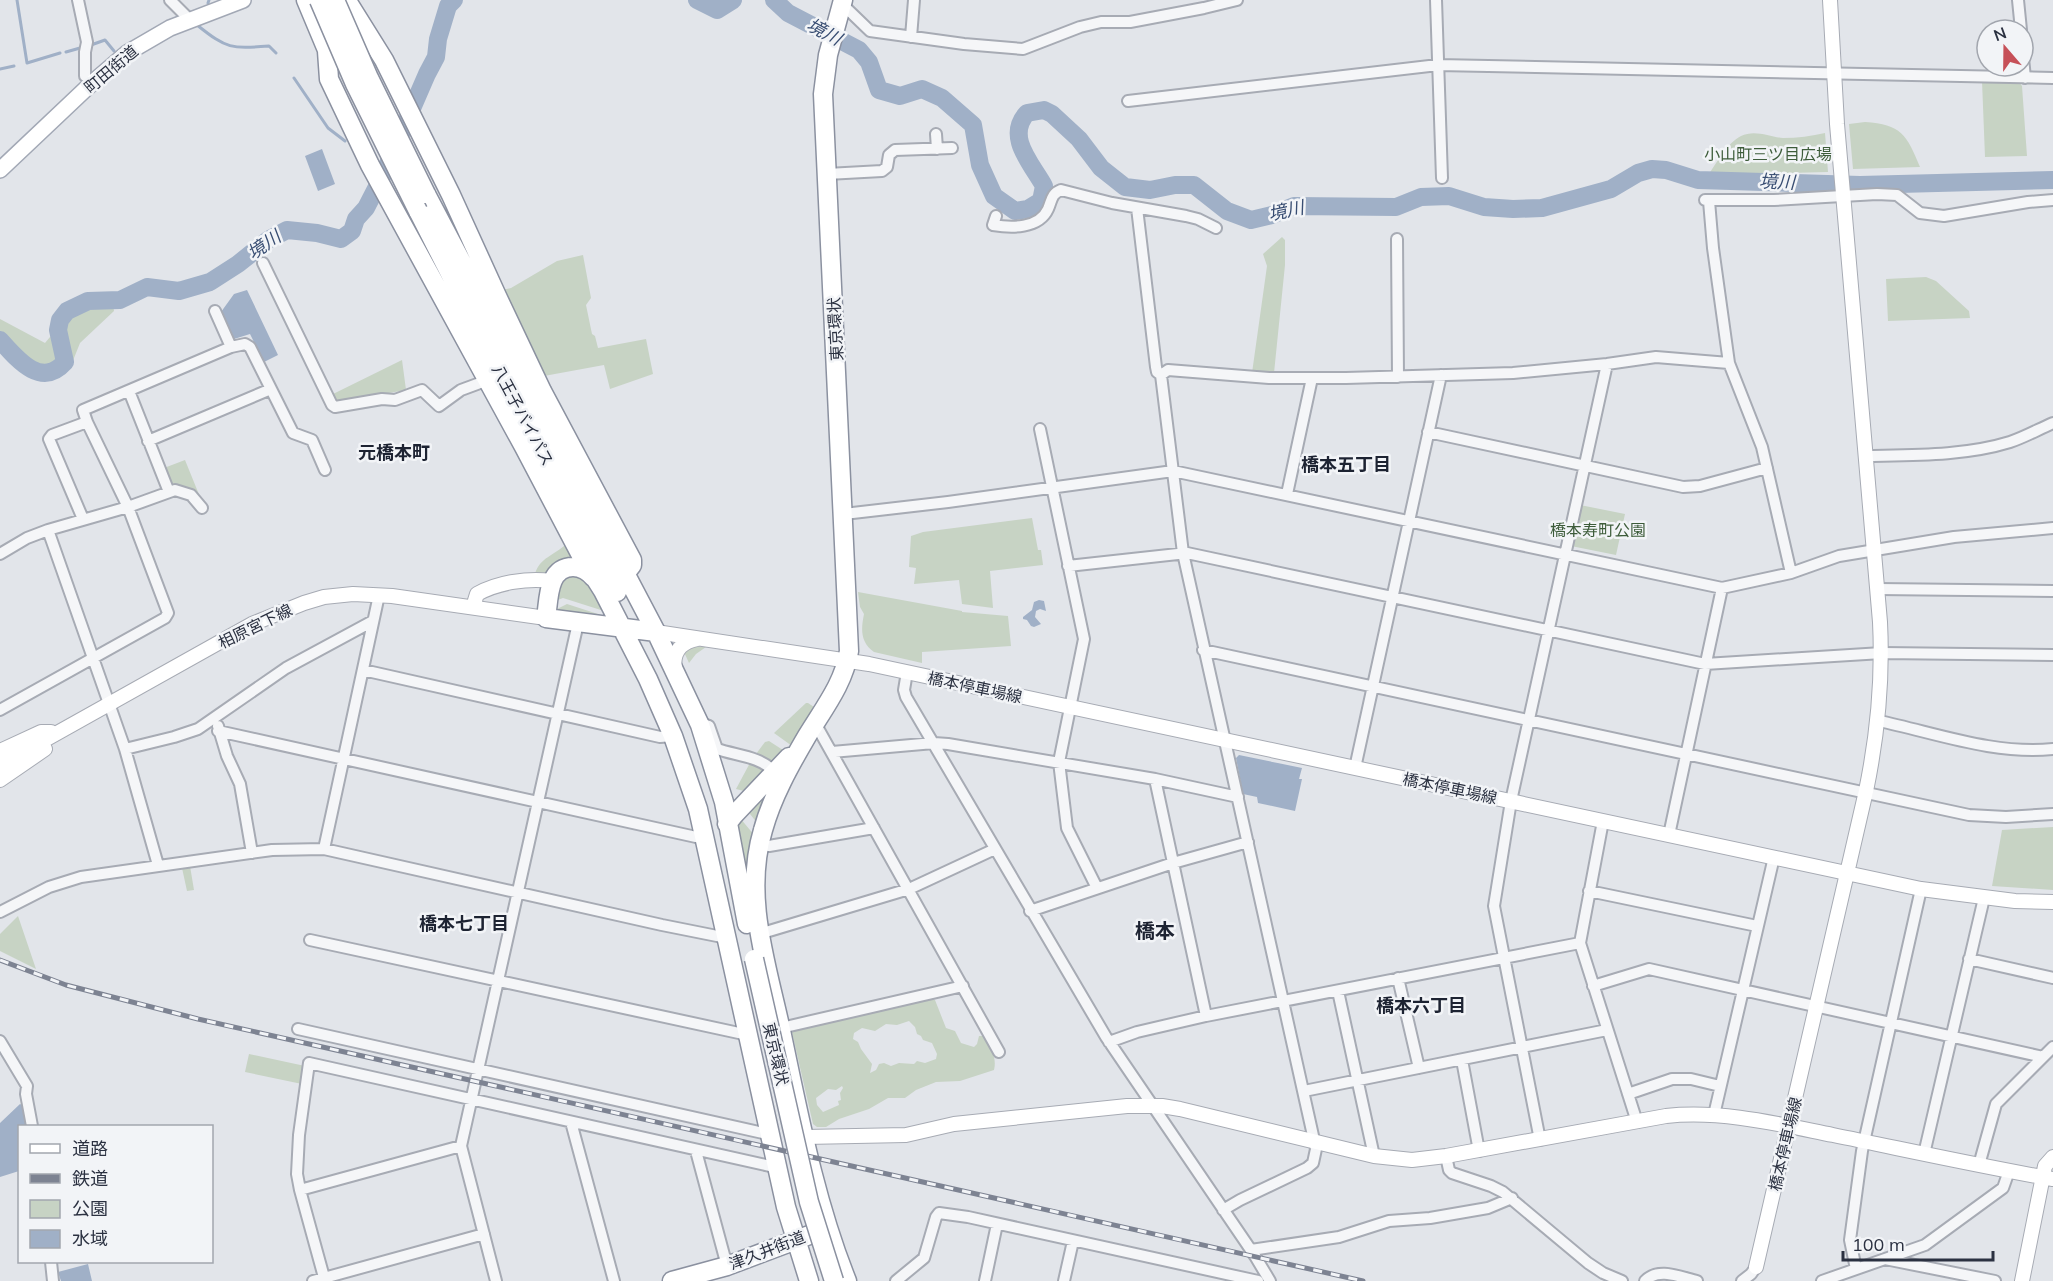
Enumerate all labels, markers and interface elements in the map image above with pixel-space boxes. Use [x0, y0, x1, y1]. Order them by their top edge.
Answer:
water label: 境川 [803, 13, 847, 51]
north arrow [1975, 18, 2035, 78]
text: N [1991, 22, 2009, 45]
street label: 町田街道 [80, 41, 142, 97]
park label: 小山町三ツ目広場 [1704, 144, 1832, 164]
water label: 境川 [1759, 169, 1797, 194]
water label: 境川 [1266, 195, 1308, 226]
water label: 境川 [242, 224, 287, 264]
street label: 東京環状 [823, 297, 847, 361]
street label: 八王子バイパス [488, 361, 558, 469]
district label: 元橋本町 [358, 441, 430, 464]
district label: 橋本五丁目 [1301, 453, 1391, 476]
park label: 橋本寿町公園 [1550, 520, 1646, 540]
street label: 相原宮下線 [215, 599, 295, 653]
street label: 橋本停車場線 [926, 667, 1024, 707]
street label: 橋本停車場線 [1401, 768, 1499, 808]
district label: 橋本七丁目 [419, 912, 509, 935]
district label: 橋本 [1135, 918, 1175, 943]
district label: 橋本六丁目 [1376, 994, 1466, 1017]
street label: 東京環状 [759, 1021, 793, 1087]
street label: 橋本停車場線 [1764, 1095, 1806, 1193]
legend [18, 1125, 213, 1263]
text: 道路 [72, 1137, 108, 1160]
text: 鉄道 [72, 1167, 108, 1190]
text: 公園 [72, 1197, 108, 1220]
scale bar [1843, 1224, 1993, 1262]
street label: 津久井街道 [726, 1226, 808, 1274]
text: 水域 [72, 1227, 108, 1250]
text: 100 m [1852, 1233, 1905, 1256]

